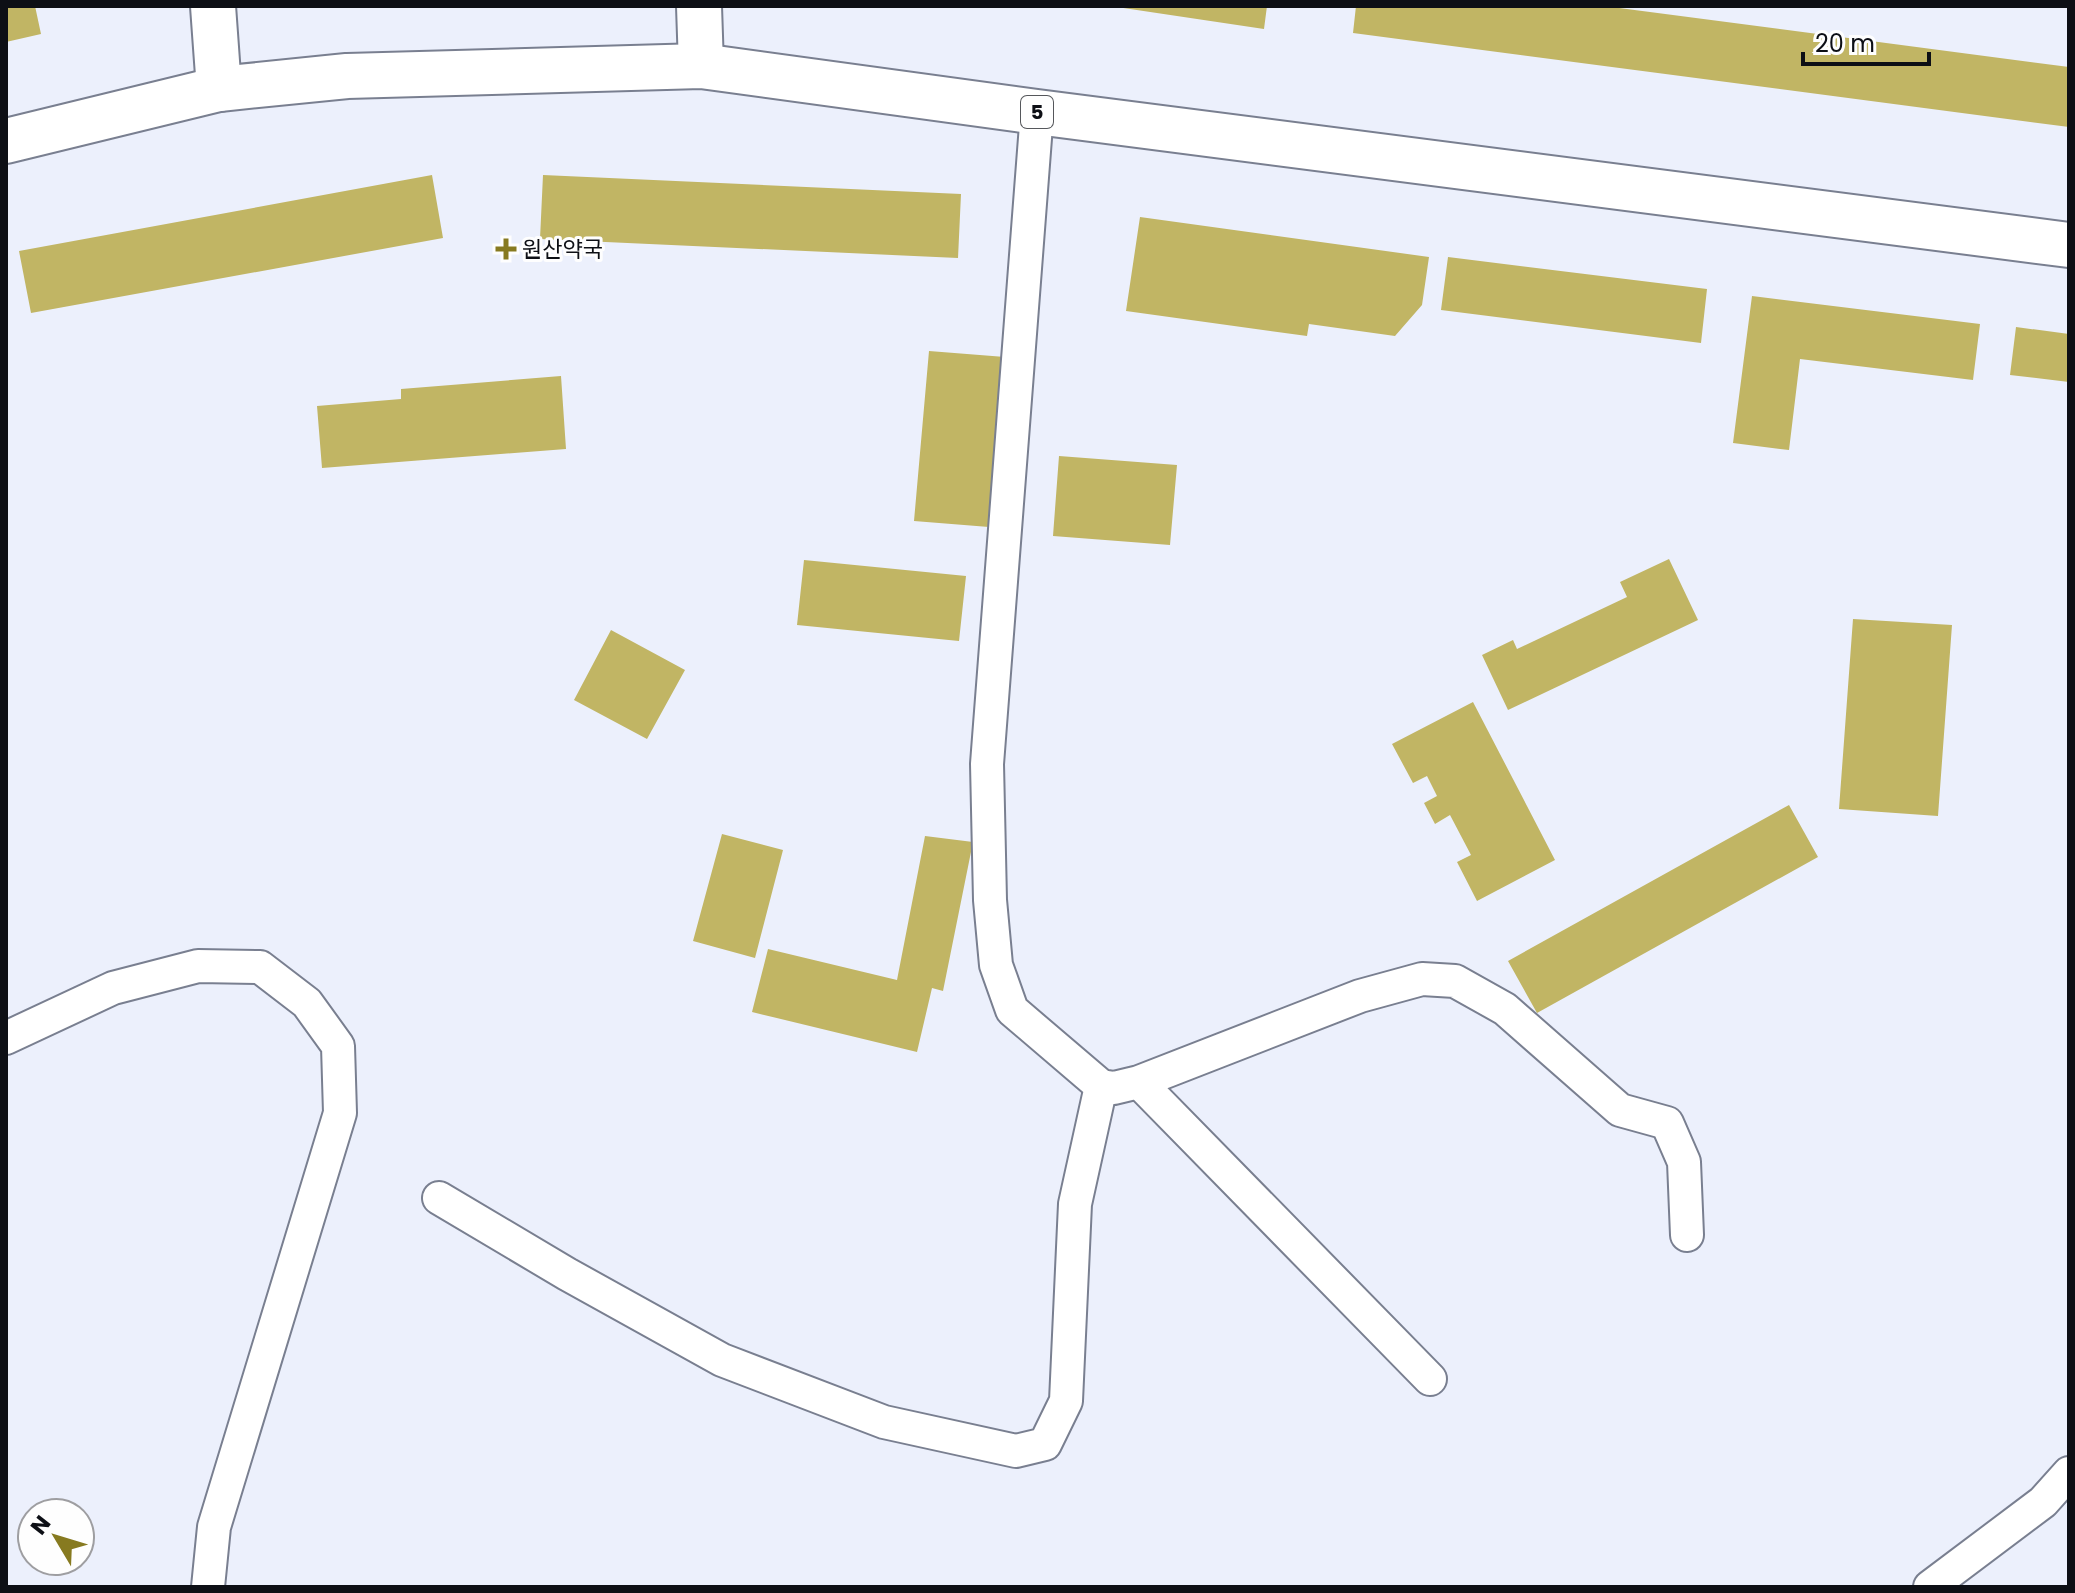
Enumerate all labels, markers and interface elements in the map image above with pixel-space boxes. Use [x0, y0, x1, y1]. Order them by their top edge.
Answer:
scale bar [1803, 16, 1929, 66]
text: 20 m [1815, 27, 1875, 60]
road number: 5 [1021, 96, 1053, 128]
place label: 원산약국 [522, 234, 603, 265]
marker: 원산약국 [497, 240, 515, 258]
north arrow [16, 1497, 96, 1577]
text: N [23, 1509, 58, 1541]

